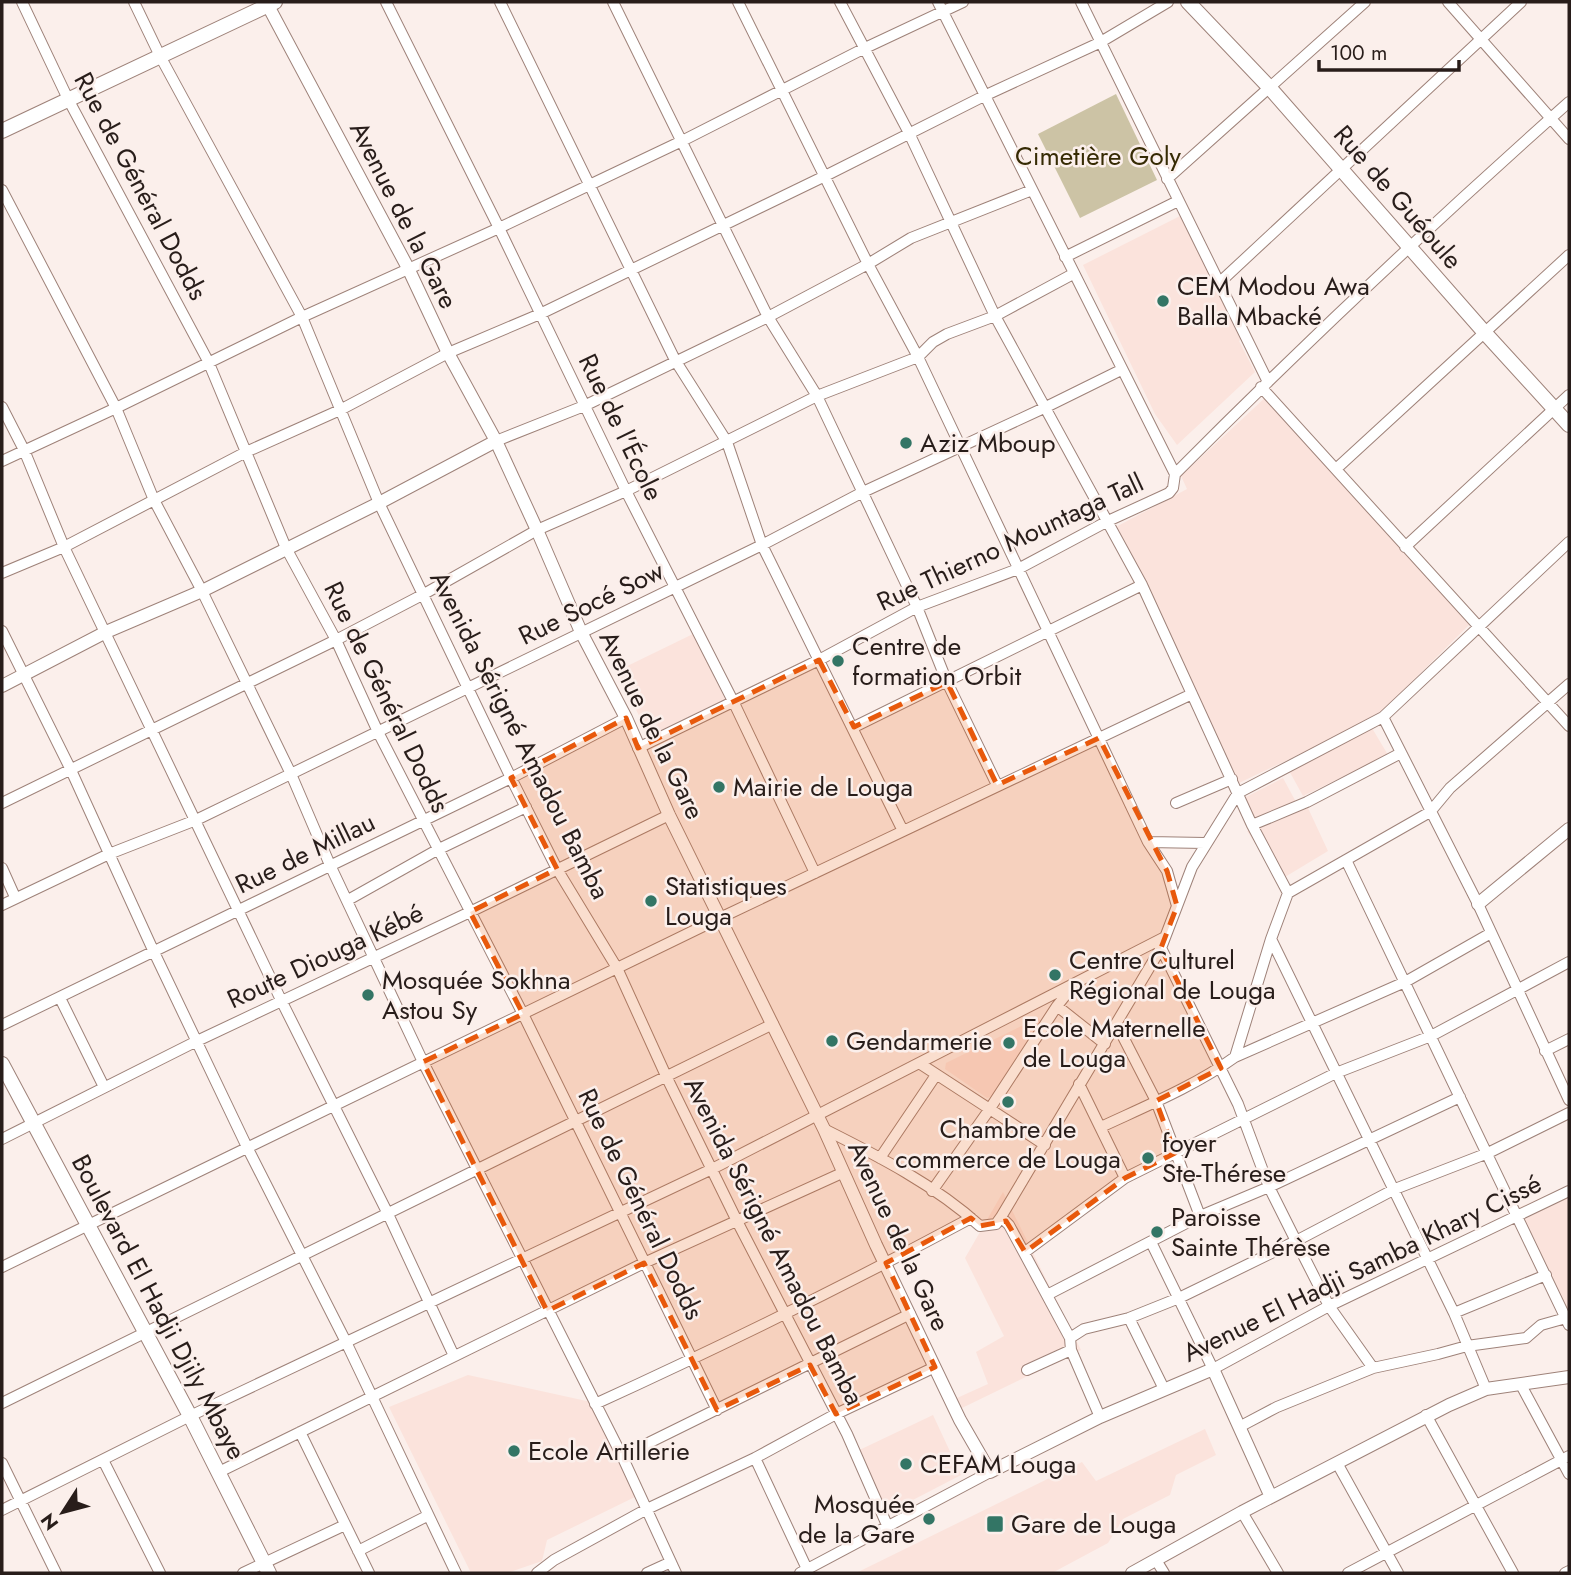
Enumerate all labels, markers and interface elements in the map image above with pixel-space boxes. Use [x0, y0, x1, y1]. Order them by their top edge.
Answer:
scale bar [1319, 28, 1459, 72]
text: 100 m [1330, 38, 1387, 68]
street label: Rue de Général Dodds [65, 65, 217, 307]
street label: Avenue de la Gare [340, 115, 468, 315]
street label: Rue de Guéoule [1325, 117, 1471, 277]
park label: Cimetière Goly [1015, 137, 1182, 175]
place label: CEM Modou Awa Balla Mbacké [1177, 267, 1370, 335]
marker: CEM Modou Awa Balla Mbacké [1155, 293, 1171, 309]
street label: Rue de l'École [569, 347, 673, 507]
place label: Aziz Mboup [920, 424, 1056, 462]
marker: Aziz Mboup [898, 435, 914, 451]
street label: Rue Thierno Mountaga Tall [870, 463, 1150, 621]
street label: Rue Socé Sow [512, 551, 670, 655]
street label: Avenida Sérigné Amadou Bamba [420, 564, 620, 906]
street label: Rue de Général Dodds [314, 575, 460, 819]
street label: Avenue de la Gare [590, 624, 714, 826]
place label: Centre de formation Orbit [852, 627, 1022, 695]
marker: Centre de formation Orbit [830, 653, 846, 669]
place label: Mairie de Louga [733, 768, 913, 806]
marker: Mairie de Louga [711, 779, 727, 795]
street label: Rue de Millau [229, 803, 381, 903]
place label: Statistiques Louga [665, 867, 787, 935]
marker: Statistiques Louga [643, 893, 659, 909]
street label: Route Diouga Kébé [221, 894, 429, 1018]
place label: Centre Culturel Régional de Louga [1069, 941, 1276, 1009]
place label: Mosquée Sokhna Astou Sy [382, 961, 570, 1029]
marker: Centre Culturel Régional de Louga [1047, 967, 1063, 983]
marker: Mosquée Sokhna Astou Sy [360, 987, 376, 1003]
place label: Ecole Maternelle de Louga [1023, 1009, 1206, 1077]
place label: Gendarmerie [846, 1022, 992, 1060]
marker: Gendarmerie [824, 1033, 840, 1049]
marker: Ecole Maternelle de Louga [1001, 1035, 1017, 1051]
street label: Avenida Sérigné Amadou Bamba [674, 1070, 874, 1412]
street label: Rue de Général Dodds [568, 1082, 714, 1326]
marker: Chambre de commerce de Louga [1000, 1094, 1016, 1110]
place label: Chambre de commerce de Louga [895, 1110, 1121, 1178]
place label: foyer Ste-Thérese [1162, 1124, 1286, 1192]
street label: Avenue de la Gare [838, 1135, 960, 1337]
street label: Boulevard El Hadji Djily Mbaye [62, 1148, 256, 1466]
marker: foyer Ste-Thérese [1140, 1150, 1156, 1166]
street label: Avenue El Hadji Samba Khary Cissé [1176, 1164, 1548, 1372]
place label: Paroisse Sainte Thérèse [1171, 1198, 1331, 1266]
marker: Paroisse Sainte Thérèse [1149, 1224, 1165, 1240]
place label: Ecole Artillerie [528, 1432, 690, 1470]
marker: Ecole Artillerie [506, 1443, 522, 1459]
place label: CEFAM Louga [920, 1445, 1076, 1483]
marker: CEFAM Louga [898, 1456, 914, 1472]
north arrow [28, 1477, 98, 1547]
place label: Mosquée de la Gare [798, 1485, 915, 1553]
place label: Gare de Louga [1011, 1505, 1176, 1543]
text: N [34, 1508, 65, 1536]
marker: Mosquée de la Gare [921, 1511, 937, 1527]
marker: Gare de Louga [985, 1514, 1005, 1534]

